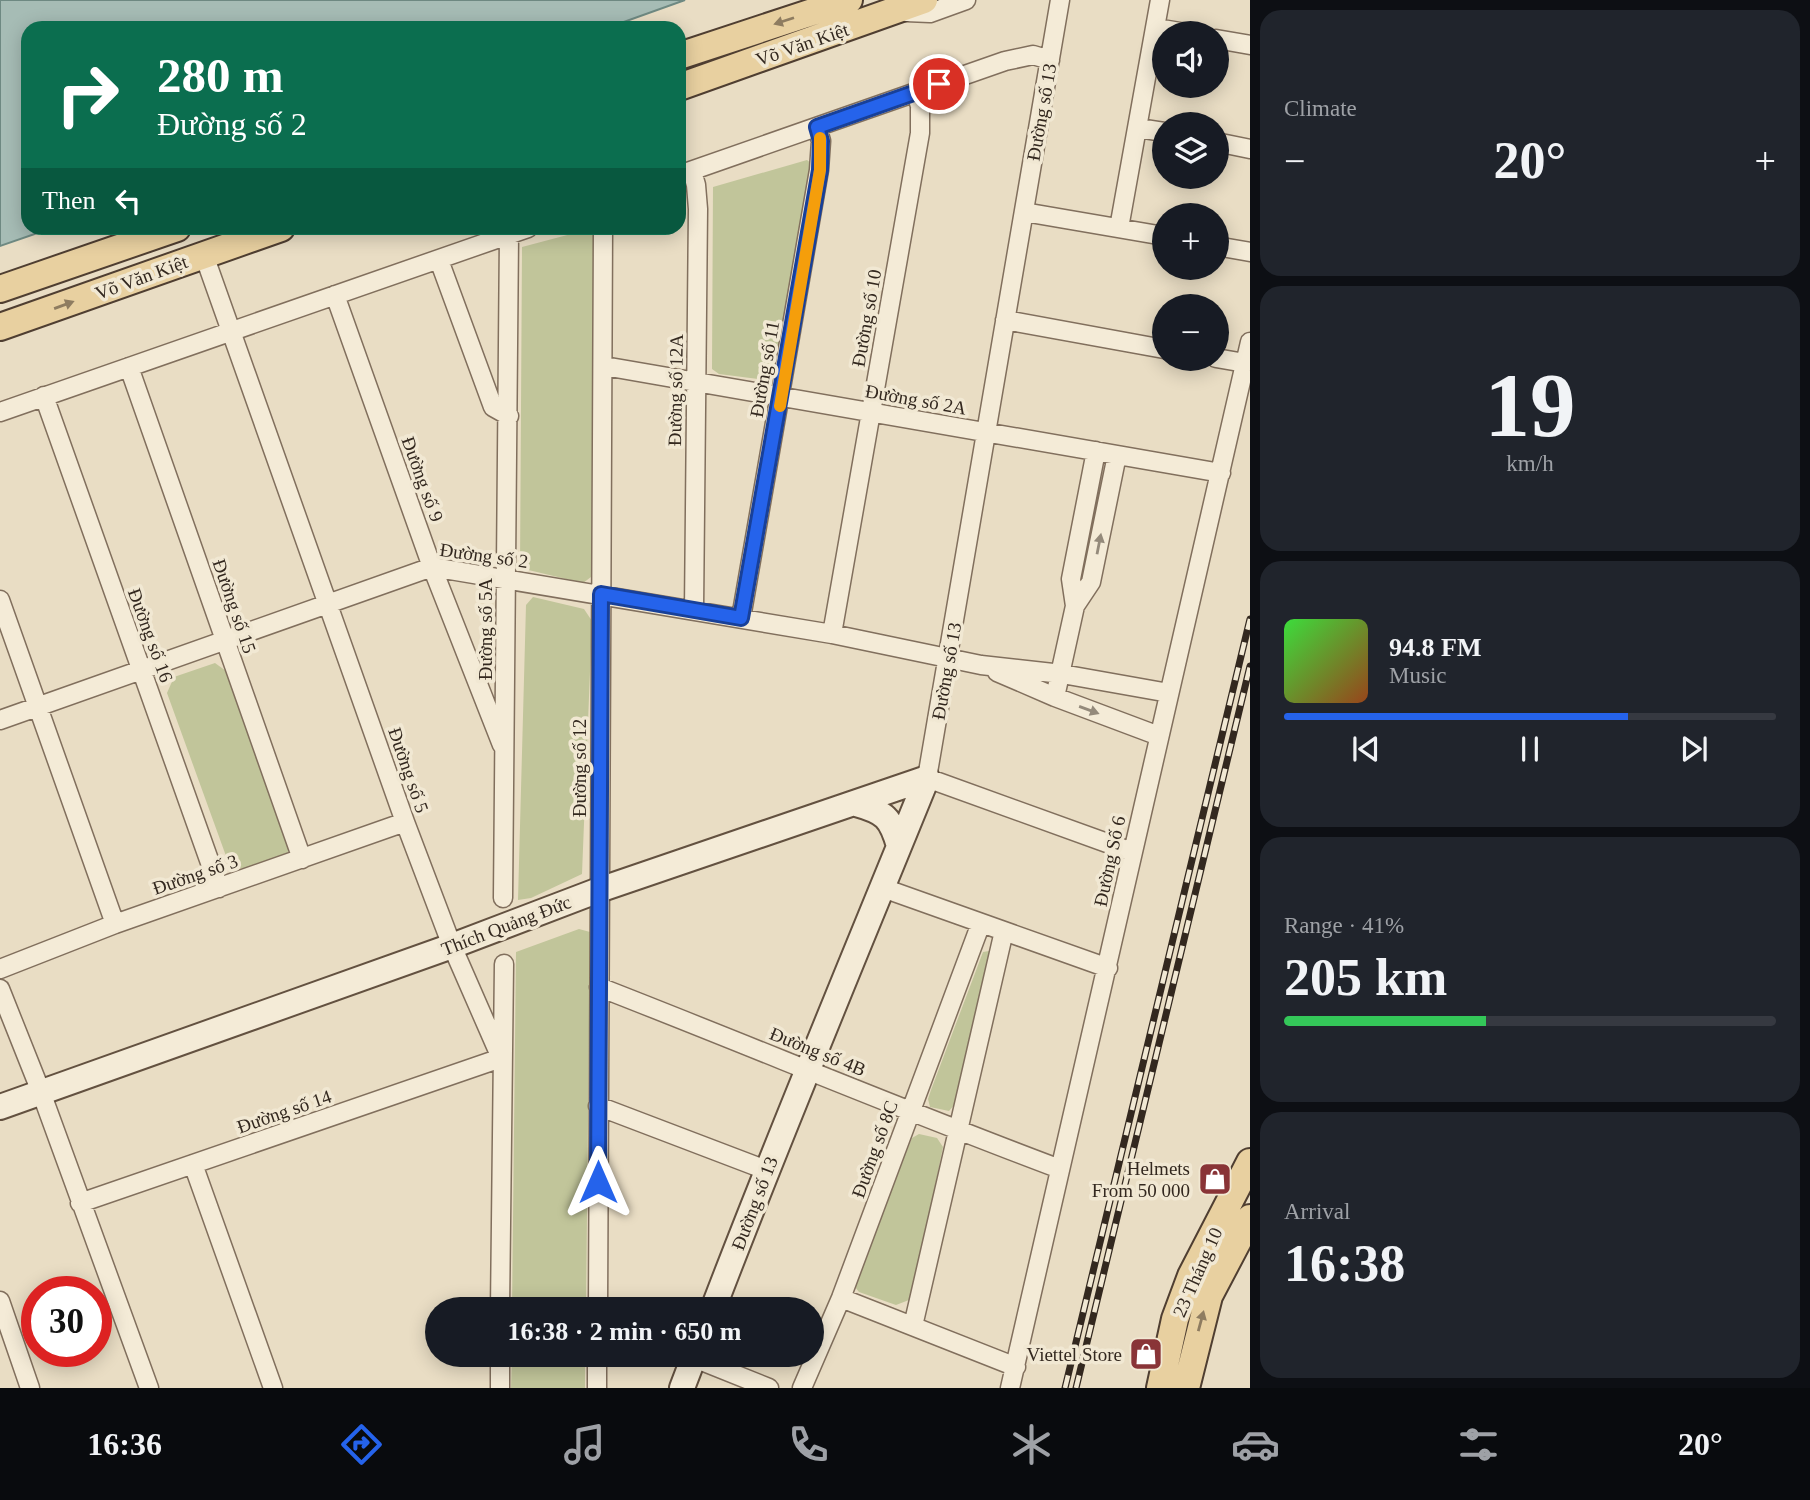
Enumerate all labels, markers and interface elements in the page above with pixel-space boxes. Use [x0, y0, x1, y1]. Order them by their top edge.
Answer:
one-way arrow [773, 16, 794, 27]
street label: Võ Văn Kiệt [753, 19, 852, 70]
map controls [1152, 21, 1229, 371]
button: sound [1152, 21, 1229, 98]
text: 280 m [157, 48, 284, 103]
icon: right [42, 49, 133, 140]
pin [909, 54, 969, 114]
street label: Đường số 13 [1023, 62, 1060, 162]
icon: arrive [920, 65, 958, 103]
text: Climate [1284, 96, 1357, 121]
text: Đường số 2 [157, 106, 307, 142]
button: layers [1152, 112, 1229, 189]
text: 20° [1494, 132, 1566, 189]
text: − [1284, 140, 1305, 182]
text: + [1755, 140, 1776, 182]
icon: left [109, 182, 147, 220]
text: Then [42, 186, 95, 215]
button: + [1152, 203, 1229, 280]
street label: Võ Văn Kiệt [92, 251, 191, 304]
street label: Đường số 10 [848, 268, 885, 368]
button: − [1152, 294, 1229, 371]
one-way arrow [54, 299, 75, 310]
street label: Đường số 11 [746, 319, 783, 419]
street label: Đường số 12A [664, 333, 687, 446]
text: 19 [1485, 355, 1576, 456]
street label: Đường số 2A [864, 380, 969, 419]
street label: Đường số 9 [397, 434, 448, 525]
text: km/h [1506, 451, 1554, 476]
one-way arrow [1093, 533, 1104, 555]
street label: Đường số 2 [438, 539, 529, 572]
street label: Đường số 15 [209, 556, 260, 656]
street label: Đường số 5A [475, 577, 496, 680]
street label: Đường số 16 [124, 585, 177, 685]
street label: Đường số 13 [928, 621, 965, 721]
text: 94.8 FM [1389, 633, 1481, 662]
text: Music [1389, 663, 1447, 688]
one-way arrow [1079, 705, 1100, 716]
street label: Đường số 12 [569, 719, 590, 817]
street label: Đường số 5 [384, 725, 433, 816]
icon: previous [1347, 730, 1385, 768]
icon: pause [1511, 730, 1549, 768]
icon: next [1675, 730, 1713, 768]
street label: Đường Số 6 [1090, 814, 1129, 908]
street label: Đường số 3 [150, 850, 241, 899]
street label: Thích Quảng Đức [438, 891, 574, 960]
text: Range · 41% [1284, 913, 1404, 938]
text: 205 km [1284, 949, 1447, 1006]
street label: Đường số 4B [767, 1023, 869, 1080]
street label: Đường số 14 [234, 1085, 335, 1137]
street label: Đường số 8C [847, 1098, 902, 1201]
position arrow [561, 1145, 635, 1219]
street label: Đường số 13 [727, 1153, 782, 1253]
place label: Helmets From 50 000 [1092, 1158, 1190, 1201]
shop icon: Helmets From 50 000 [1196, 1160, 1234, 1198]
text: Arrival [1284, 1199, 1350, 1224]
street label: 23 Tháng 10 [1168, 1224, 1227, 1320]
text: 16:38 [1284, 1235, 1405, 1292]
speed limit sign: 30 [21, 1276, 112, 1367]
one-way arrow [1197, 1311, 1207, 1332]
text: 16:38 · 2 min · 650 m [508, 1317, 742, 1346]
shop icon: Viettel Store [1127, 1335, 1165, 1373]
place label: Viettel Store [1027, 1344, 1122, 1365]
icon: directions [337, 1420, 386, 1469]
icon: music [560, 1420, 609, 1469]
icon: phone [784, 1420, 833, 1469]
icon: climate [1007, 1420, 1056, 1469]
icon: car [1231, 1420, 1280, 1469]
icon: filters [1454, 1420, 1503, 1469]
text: 16:36 [87, 1426, 162, 1462]
text: 20° [1678, 1426, 1723, 1462]

